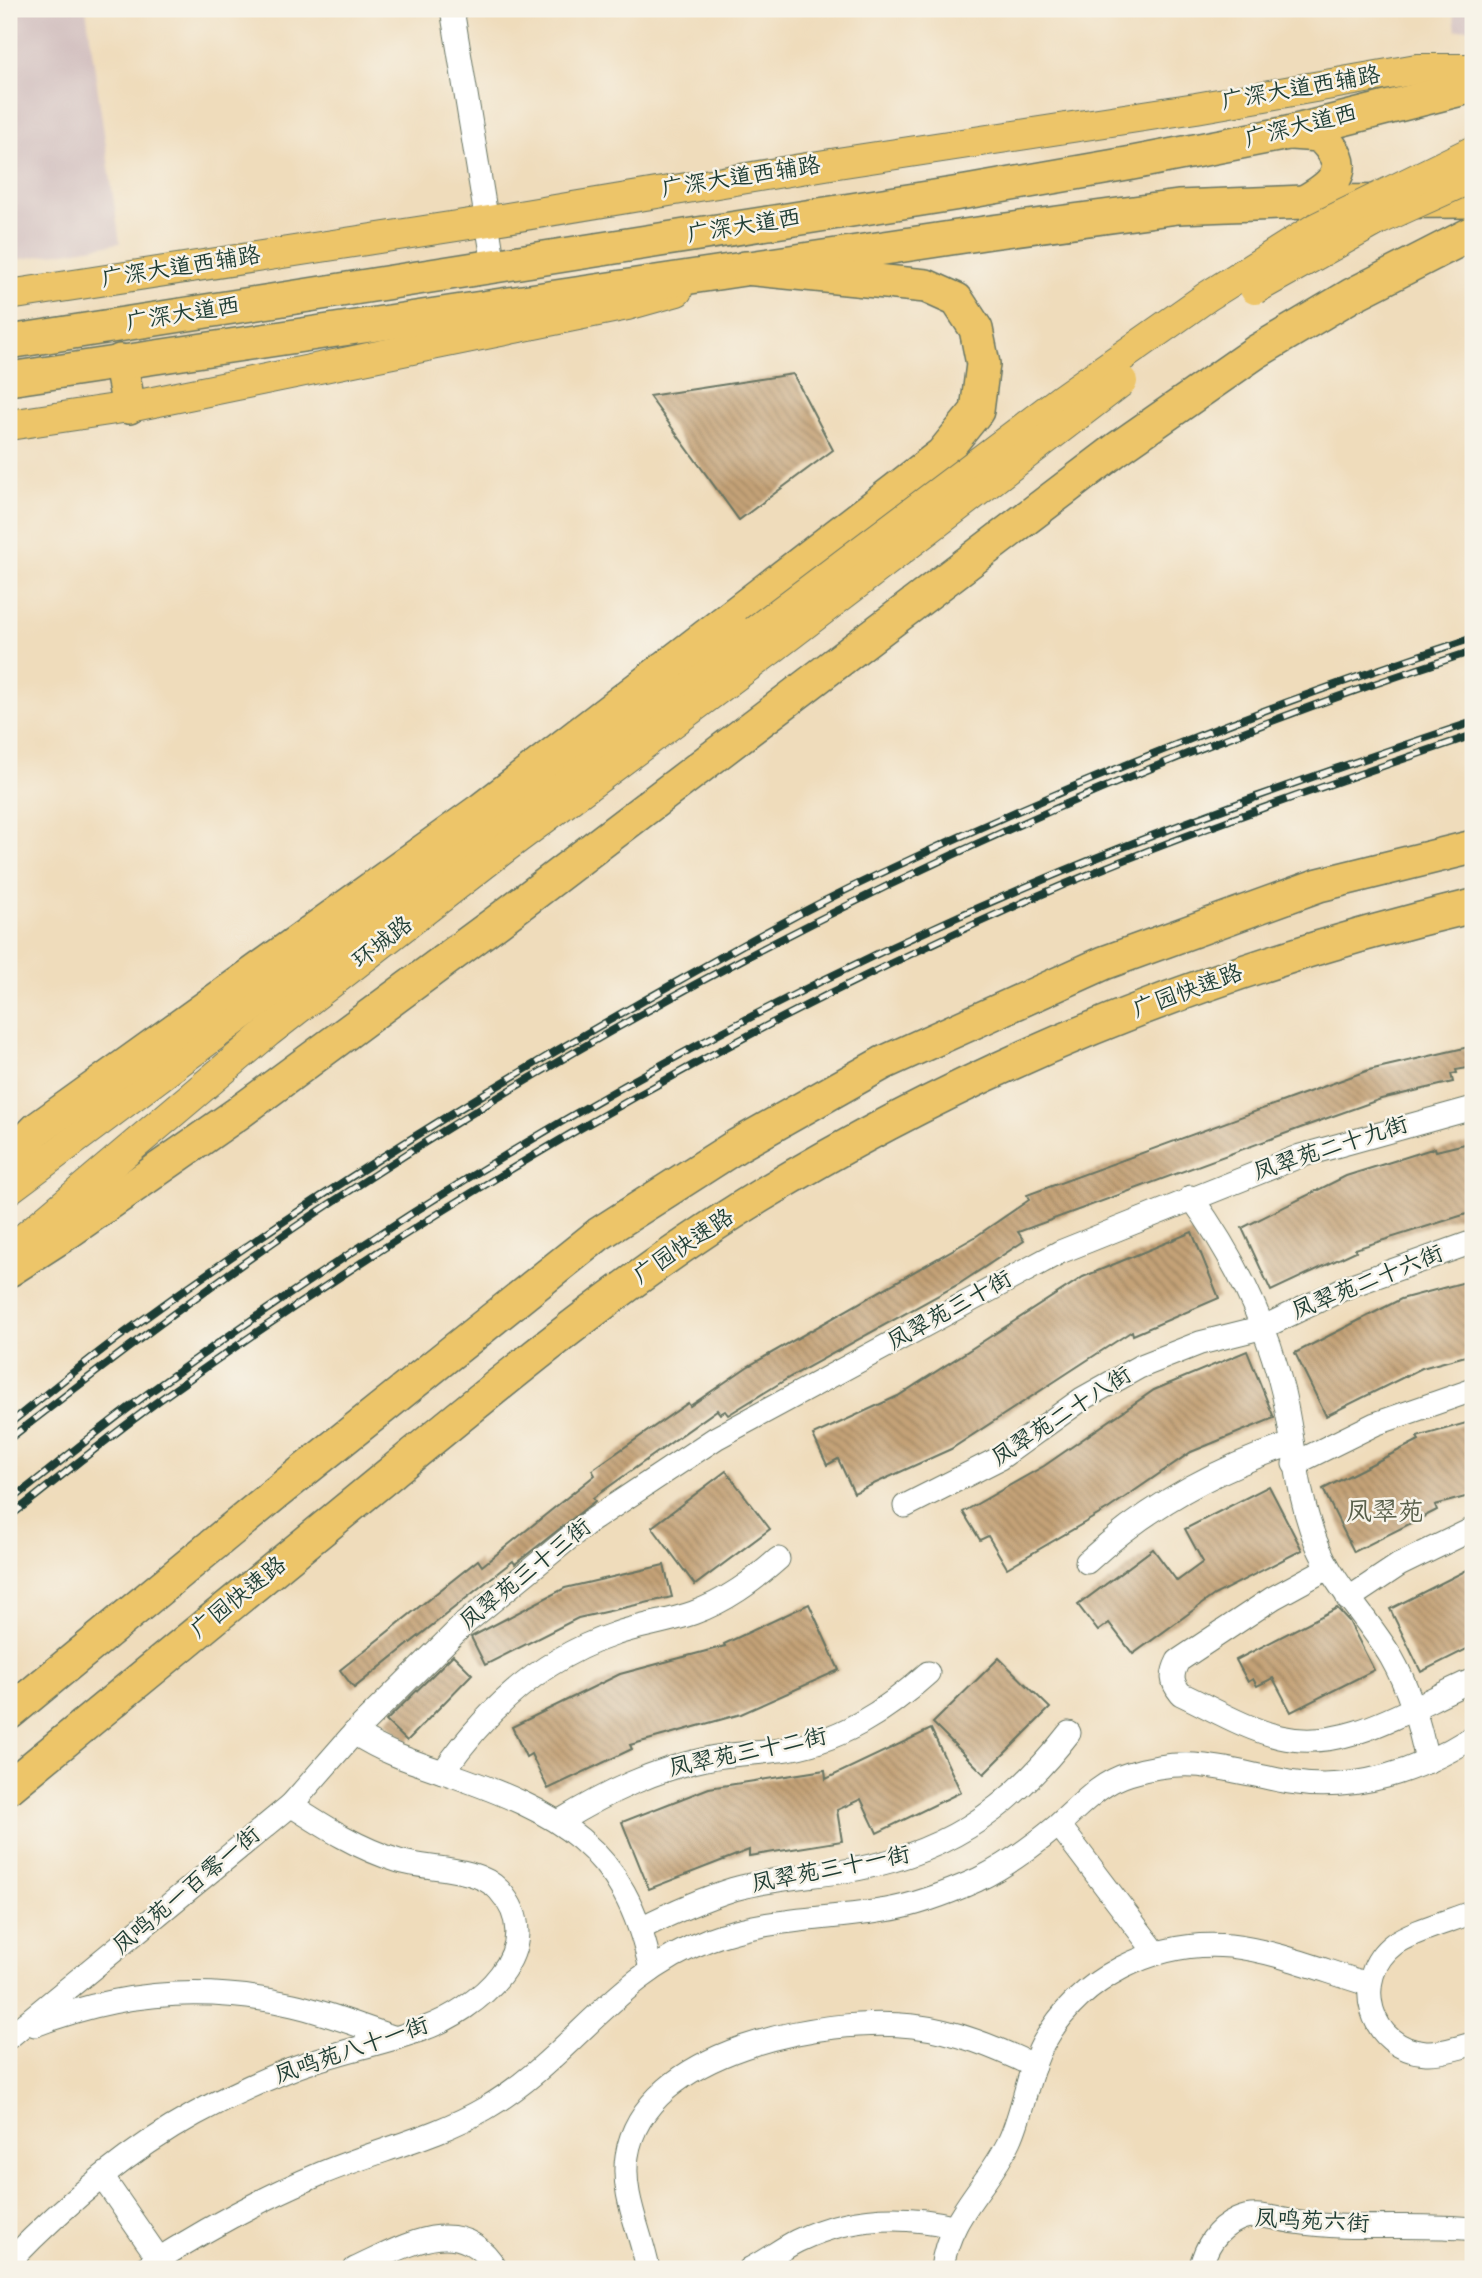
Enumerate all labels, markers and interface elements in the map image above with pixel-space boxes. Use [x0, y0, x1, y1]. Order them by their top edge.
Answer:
street label: 广深大道西辅路 [1219, 60, 1383, 118]
street label: 广深大道西 [1242, 99, 1360, 155]
street label: 广深大道西辅路 [659, 151, 823, 205]
street label: 广深大道西 [685, 203, 803, 251]
street label: 广深大道西辅路 [99, 241, 263, 295]
street label: 广深大道西 [124, 291, 242, 339]
street label: 环城路 [347, 910, 419, 976]
street label: 广园快速路 [1129, 958, 1247, 1026]
street label: 凤翠苑二十九街 [1250, 1110, 1412, 1188]
street label: 广园快速路 [628, 1202, 740, 1292]
street label: 凤翠苑二十六街 [1288, 1239, 1448, 1327]
street label: 凤翠苑三十街 [882, 1264, 1018, 1358]
street label: 凤翠苑二十八街 [986, 1361, 1138, 1473]
district label: 凤翠苑 [1346, 1496, 1424, 1530]
street label: 凤翠苑三十三街 [454, 1513, 598, 1637]
street label: 广园快速路 [185, 1550, 293, 1646]
street label: 凤翠苑三十二街 [666, 1722, 830, 1784]
street label: 凤鸣苑一百零一街 [107, 1820, 267, 1962]
street label: 凤翠苑三十一街 [749, 1840, 913, 1900]
street label: 凤鸣苑八十一街 [271, 2011, 433, 2091]
street label: 凤鸣苑六街 [1254, 2204, 1370, 2240]

